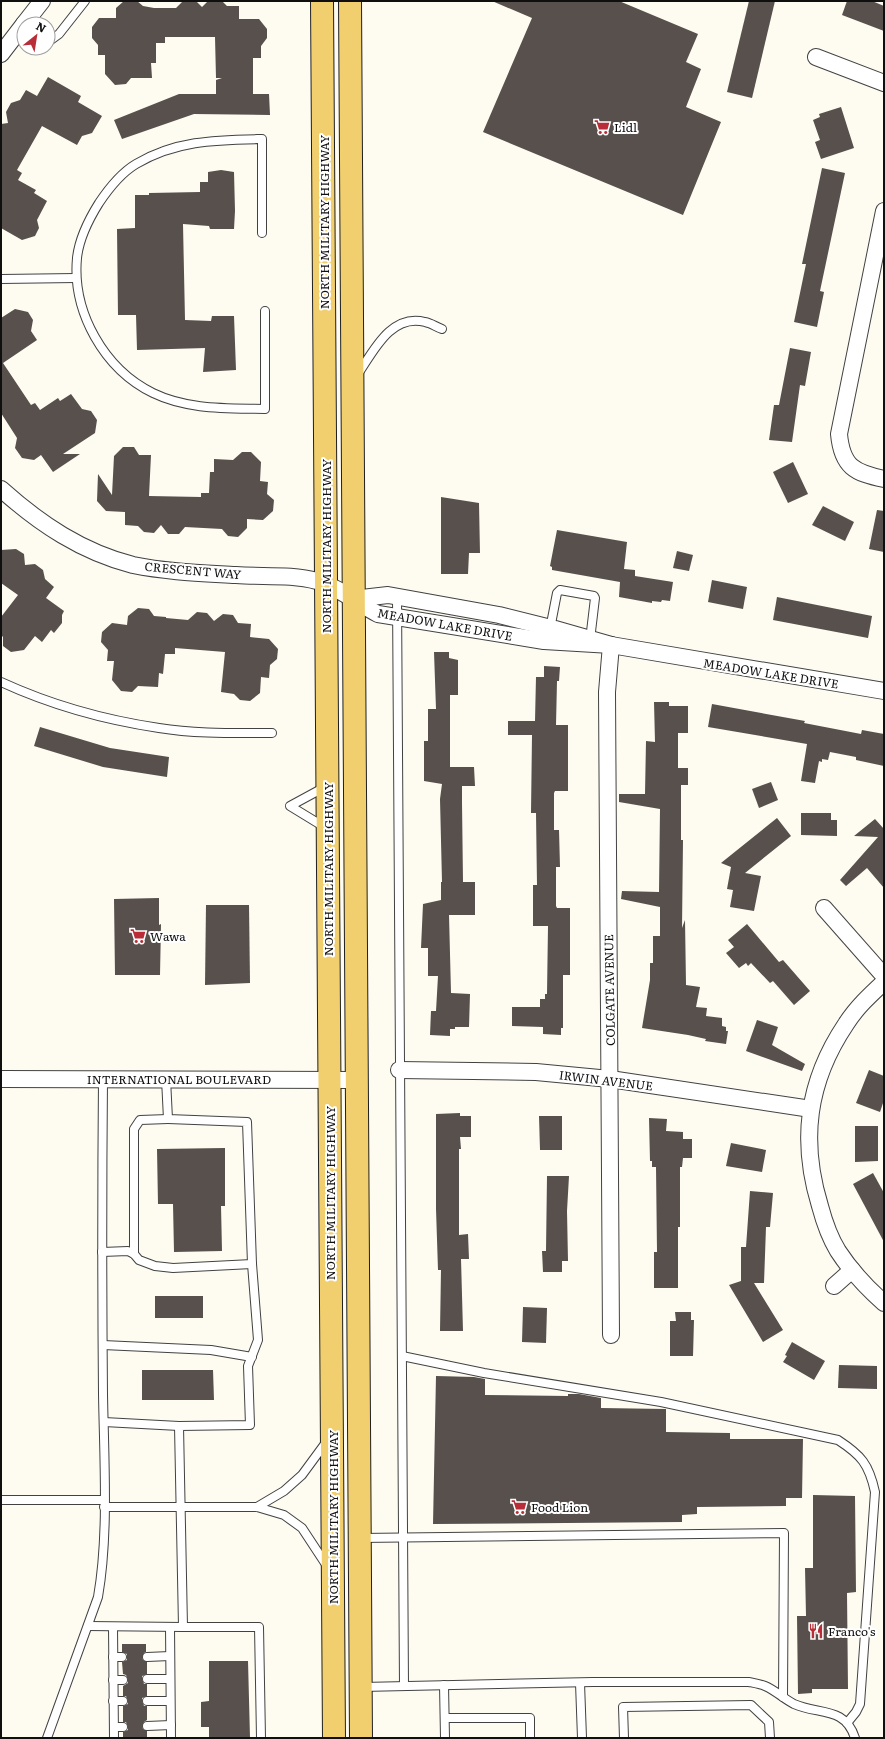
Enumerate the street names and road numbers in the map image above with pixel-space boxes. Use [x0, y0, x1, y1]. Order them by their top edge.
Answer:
street label: NORTH MILITARY HIGHWAY [315, 134, 333, 309]
street label: NORTH MILITARY HIGHWAY [317, 458, 335, 633]
street label: CRESCENT WAY [144, 557, 243, 583]
street label: MEADOW LAKE DRIVE [376, 603, 514, 645]
street label: MEADOW LAKE DRIVE [702, 653, 840, 693]
street label: NORTH MILITARY HIGHWAY [319, 781, 337, 956]
street label: COLGATE AVENUE [599, 934, 619, 1046]
street label: IRWIN AVENUE [558, 1065, 654, 1095]
street label: INTERNATIONAL BOULEVARD [87, 1070, 271, 1088]
street label: NORTH MILITARY HIGHWAY [321, 1105, 339, 1280]
street label: NORTH MILITARY HIGHWAY [324, 1429, 342, 1604]

